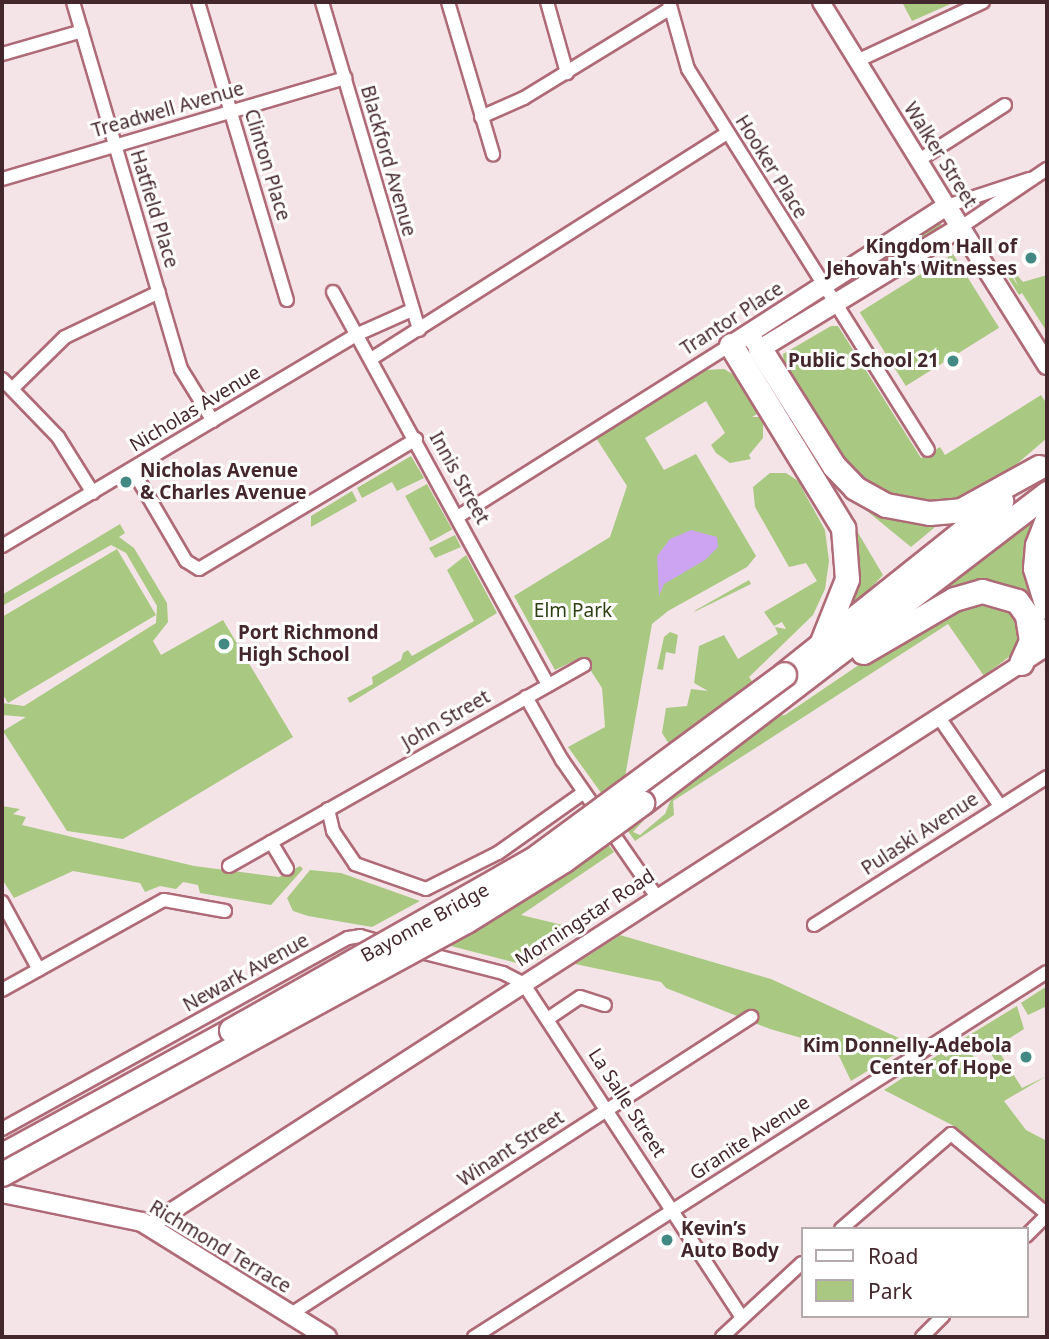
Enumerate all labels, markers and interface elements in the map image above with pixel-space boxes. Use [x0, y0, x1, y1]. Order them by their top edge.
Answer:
street label: Treadwell Avenue [89, 77, 247, 143]
street label: Blackford Avenue [356, 83, 420, 239]
street label: Walker Street [899, 98, 981, 212]
street label: Clinton Place [239, 106, 295, 224]
street label: Hooker Place [730, 111, 812, 223]
street label: Hatfield Place [125, 147, 183, 271]
place label: Kingdom Hall of Jehovah's Witnesses [826, 236, 1017, 280]
marker: Kingdom Hall of Jehovah's Witnesses [1023, 250, 1039, 266]
street label: Trantor Place [677, 277, 787, 361]
place label: Public School 21 [788, 350, 939, 372]
marker: Public School 21 [945, 353, 961, 369]
street label: Nicholas Avenue [126, 361, 264, 457]
street label: Innis Street [424, 428, 494, 528]
place label: Nicholas Avenue & Charles Avenue [140, 460, 306, 504]
marker: Nicholas Avenue & Charles Avenue [118, 474, 134, 490]
park label: Elm Park [534, 600, 612, 622]
place label: Port Richmond High School [238, 622, 378, 666]
marker: Port Richmond High School [216, 636, 232, 652]
street label: John Street [398, 686, 494, 754]
street label: Pulaski Avenue [857, 788, 983, 880]
street label: Morningstar Road [511, 864, 659, 972]
street label: Bayonne Bridge [357, 878, 493, 968]
street label: Newark Avenue [179, 929, 313, 1017]
place label: Kim Donnelly-Adebola Center of Hope [803, 1035, 1012, 1079]
street label: La Salle Street [583, 1044, 671, 1162]
marker: Kim Donnelly-Adebola Center of Hope [1018, 1049, 1034, 1065]
street label: Granite Avenue [686, 1091, 814, 1185]
street label: Winant Street [454, 1106, 568, 1192]
street label: Richmond Terrace [145, 1196, 295, 1298]
place label: Kevin’s Auto Body [681, 1218, 779, 1262]
legend [800, 1227, 1028, 1318]
marker: Kevin’s Auto Body [659, 1232, 675, 1248]
text: Road [868, 1242, 918, 1270]
text: Park [868, 1277, 912, 1305]

